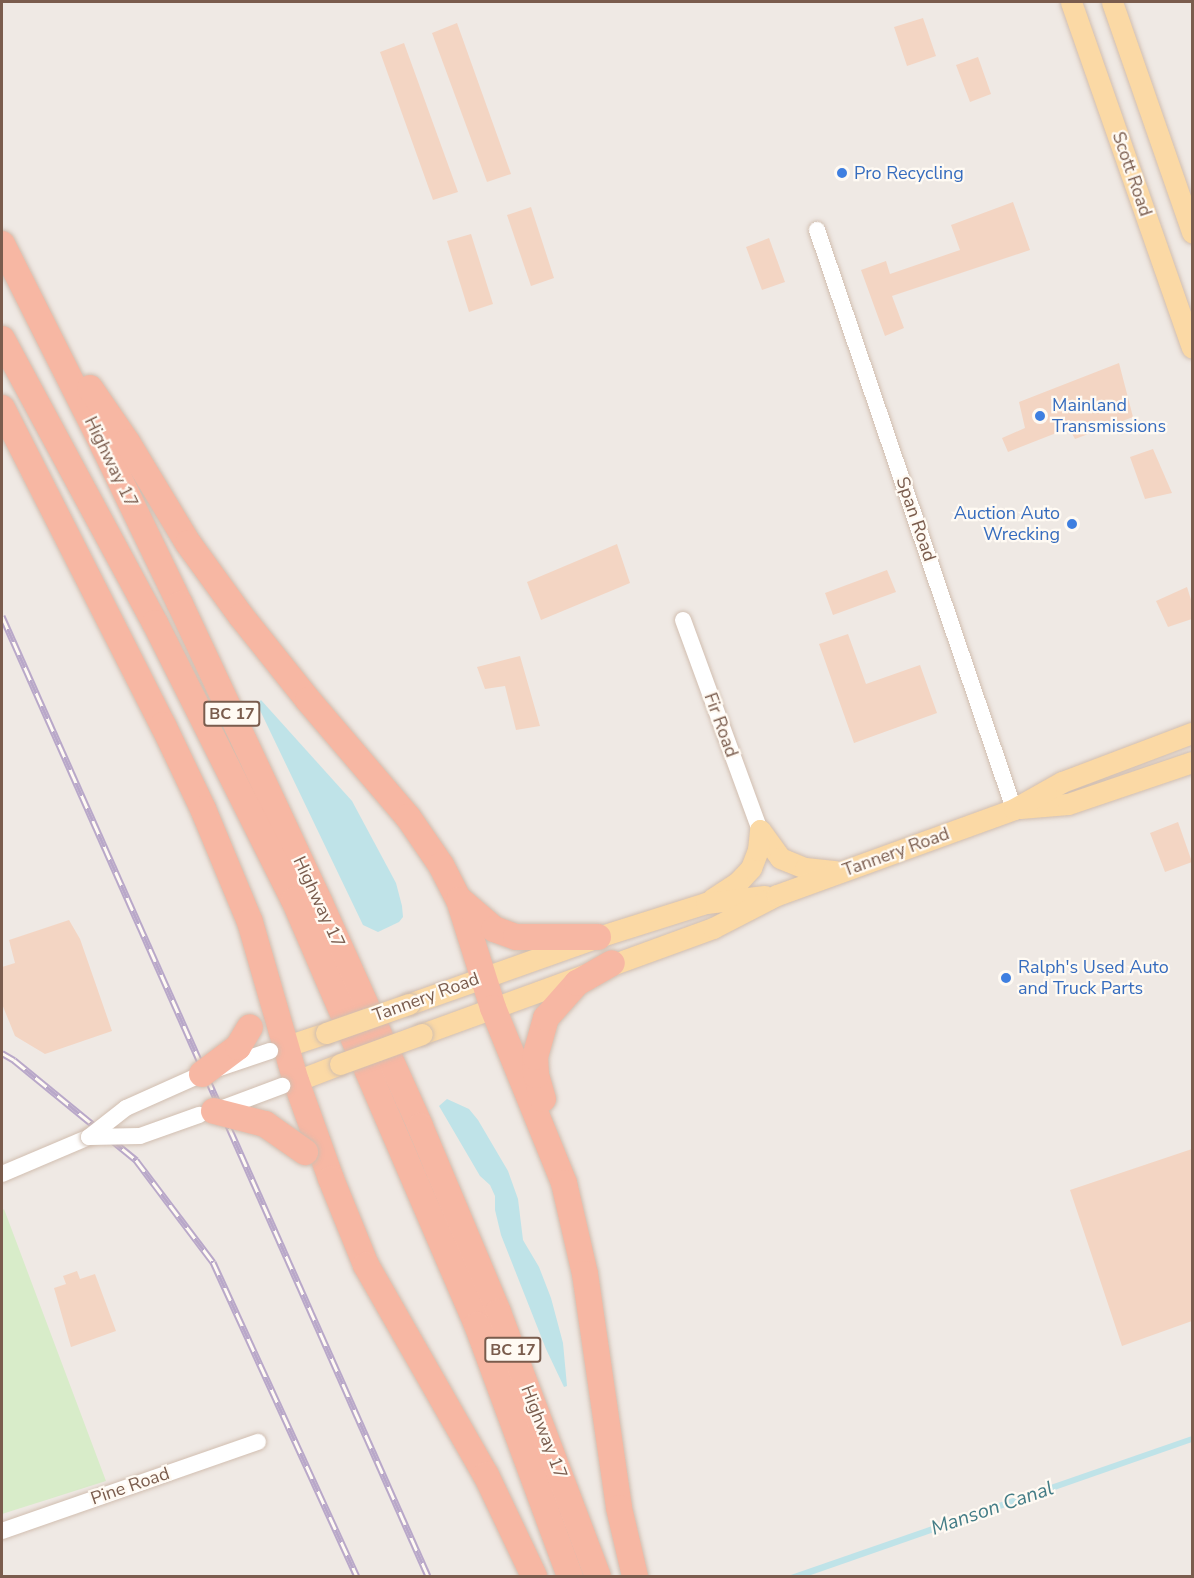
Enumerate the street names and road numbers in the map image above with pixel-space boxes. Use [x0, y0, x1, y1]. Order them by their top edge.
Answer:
street label: Scott Road [1107, 129, 1157, 219]
street label: Highway 17 [80, 413, 142, 511]
street label: Span Road [891, 474, 941, 564]
street label: Fir Road [699, 690, 743, 760]
road number: BC 17 [202, 701, 262, 727]
street label: Tannery Road [840, 823, 952, 881]
street label: Highway 17 [288, 853, 350, 951]
street label: Tannery Road [370, 968, 482, 1026]
road number: BC 17 [483, 1337, 543, 1363]
street label: Highway 17 [516, 1382, 572, 1482]
street label: Pine Road [88, 1462, 172, 1510]

